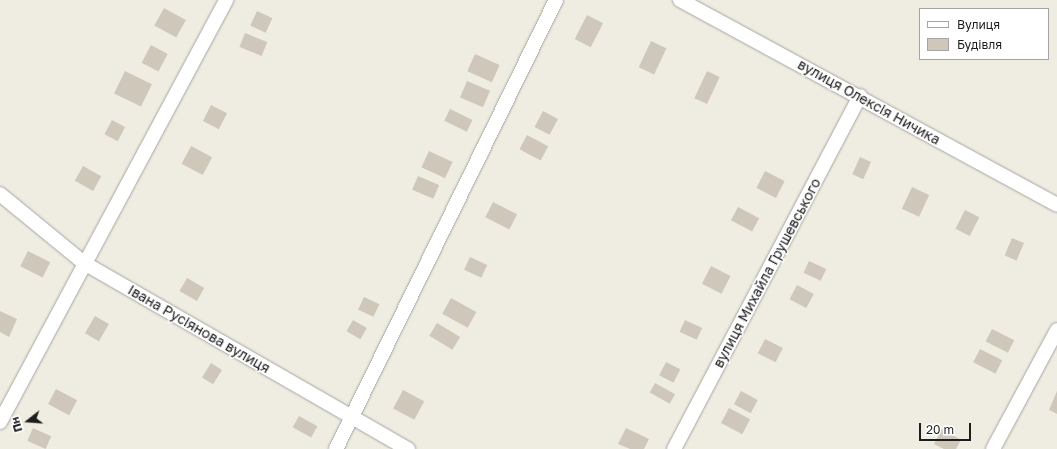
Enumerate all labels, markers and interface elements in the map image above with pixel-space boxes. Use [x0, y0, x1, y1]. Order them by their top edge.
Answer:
legend [919, 8, 1049, 60]
text: Вулиця [957, 17, 1000, 32]
text: Будівля [957, 37, 1002, 52]
street label: вулиця Олексія Ничика [795, 56, 943, 148]
street label: вулиця Михайла Грушевського [710, 175, 824, 371]
street label: Івана Русіянова вулиця [125, 281, 273, 377]
north arrow [8, 401, 48, 441]
scale bar [921, 415, 973, 441]
text: Пн [8, 416, 24, 434]
text: 20 m [926, 422, 954, 437]

